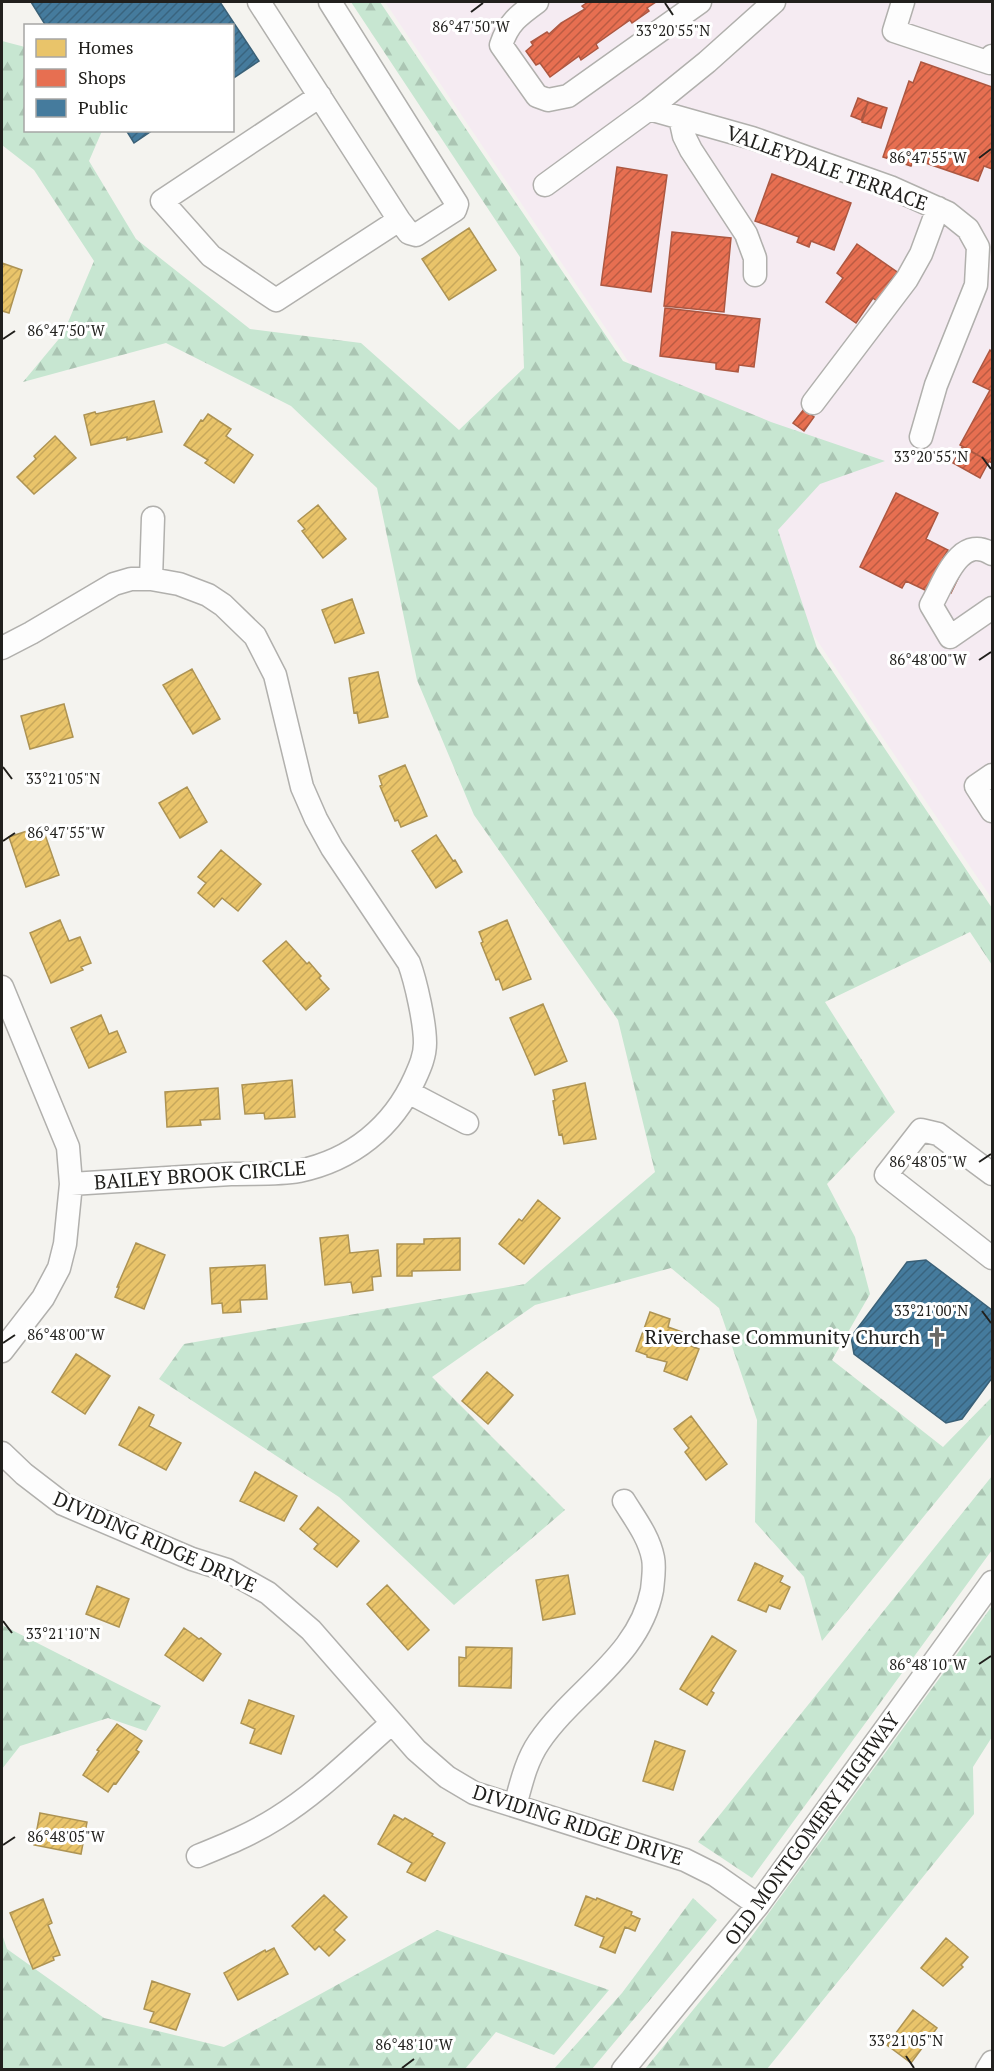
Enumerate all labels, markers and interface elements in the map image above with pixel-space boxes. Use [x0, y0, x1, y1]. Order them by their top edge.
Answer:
text: 86°47'50"W [432, 16, 511, 36]
text: 33°20'55"N [636, 20, 710, 40]
legend [24, 24, 234, 132]
text: Homes [78, 35, 133, 59]
text: Shops [78, 65, 126, 89]
text: Public [78, 95, 128, 119]
street label: VALLEYDALE TERRACE [723, 118, 932, 217]
text: 86°47'55"W [889, 147, 968, 167]
text: 86°47'50"W [27, 320, 106, 340]
text: 33°20'55"N [894, 446, 968, 466]
text: 86°48'00"W [889, 649, 968, 669]
text: 33°21'05"N [26, 768, 100, 788]
text: 86°47'55"W [27, 822, 106, 842]
text: 86°48'05"W [889, 1151, 968, 1171]
street label: BAILEY BROOK CIRCLE [93, 1154, 307, 1195]
text: 33°21'00"N [894, 1300, 968, 1320]
place label: Riverchase Community Church [644, 1323, 920, 1350]
text: 86°48'00"W [27, 1324, 106, 1344]
church icon: Riverchase Community Church [925, 1325, 949, 1349]
street label: DIVIDING RIDGE DRIVE [49, 1485, 261, 1599]
text: 33°21'10"N [26, 1623, 100, 1643]
text: 86°48'10"W [889, 1654, 968, 1674]
street label: OLD MONTGOMERY HIGHWAY [718, 1707, 905, 1951]
street label: DIVIDING RIDGE DRIVE [469, 1778, 687, 1871]
text: 86°48'05"W [27, 1826, 106, 1846]
text: 33°21'05"N [869, 2030, 943, 2050]
text: 86°48'10"W [375, 2034, 454, 2054]

